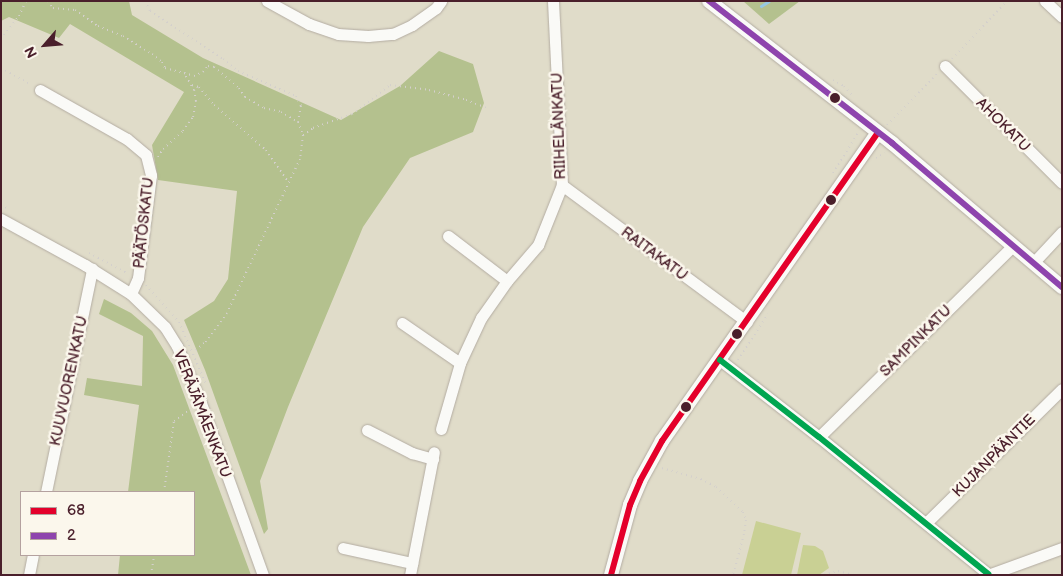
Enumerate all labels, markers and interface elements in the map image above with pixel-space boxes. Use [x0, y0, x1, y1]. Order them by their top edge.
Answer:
north arrow [20, 20, 70, 70]
text: N [21, 44, 41, 61]
street label: RIIHELÄNKATU [548, 72, 570, 180]
unlabelled marker [830, 93, 840, 103]
street label: AHOKATU [972, 94, 1034, 156]
street label: PÄÄTÖSKATU [130, 177, 158, 269]
unlabelled marker [826, 195, 836, 205]
street label: RAITAKATU [617, 223, 691, 285]
street label: SAMPINKATU [876, 301, 956, 381]
street label: KUUVUORENKATU [46, 314, 92, 448]
unlabelled marker [732, 329, 742, 339]
street label: VERÄJÄMÄENKATU [169, 347, 235, 481]
unlabelled marker [681, 402, 691, 412]
street label: KUJANPÄÄNTIE [949, 411, 1039, 501]
legend [20, 491, 195, 556]
text: 68 [67, 501, 85, 520]
text: 2 [67, 526, 76, 545]

